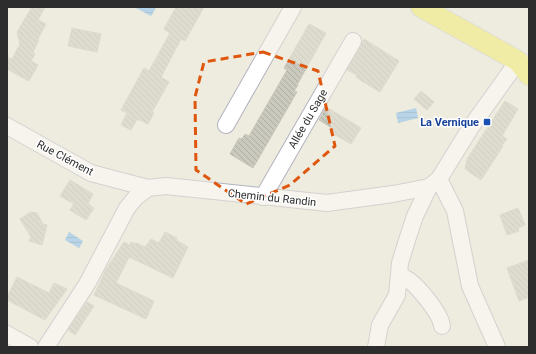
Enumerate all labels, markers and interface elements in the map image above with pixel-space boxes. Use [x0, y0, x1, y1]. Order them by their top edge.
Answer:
street label: Allée du Sage [286, 87, 330, 151]
place label: La Vernique [420, 116, 479, 129]
marker: La Vernique [482, 117, 492, 127]
street label: Rue Clément [34, 138, 96, 179]
street label: Chemin du Randin [227, 187, 317, 209]

